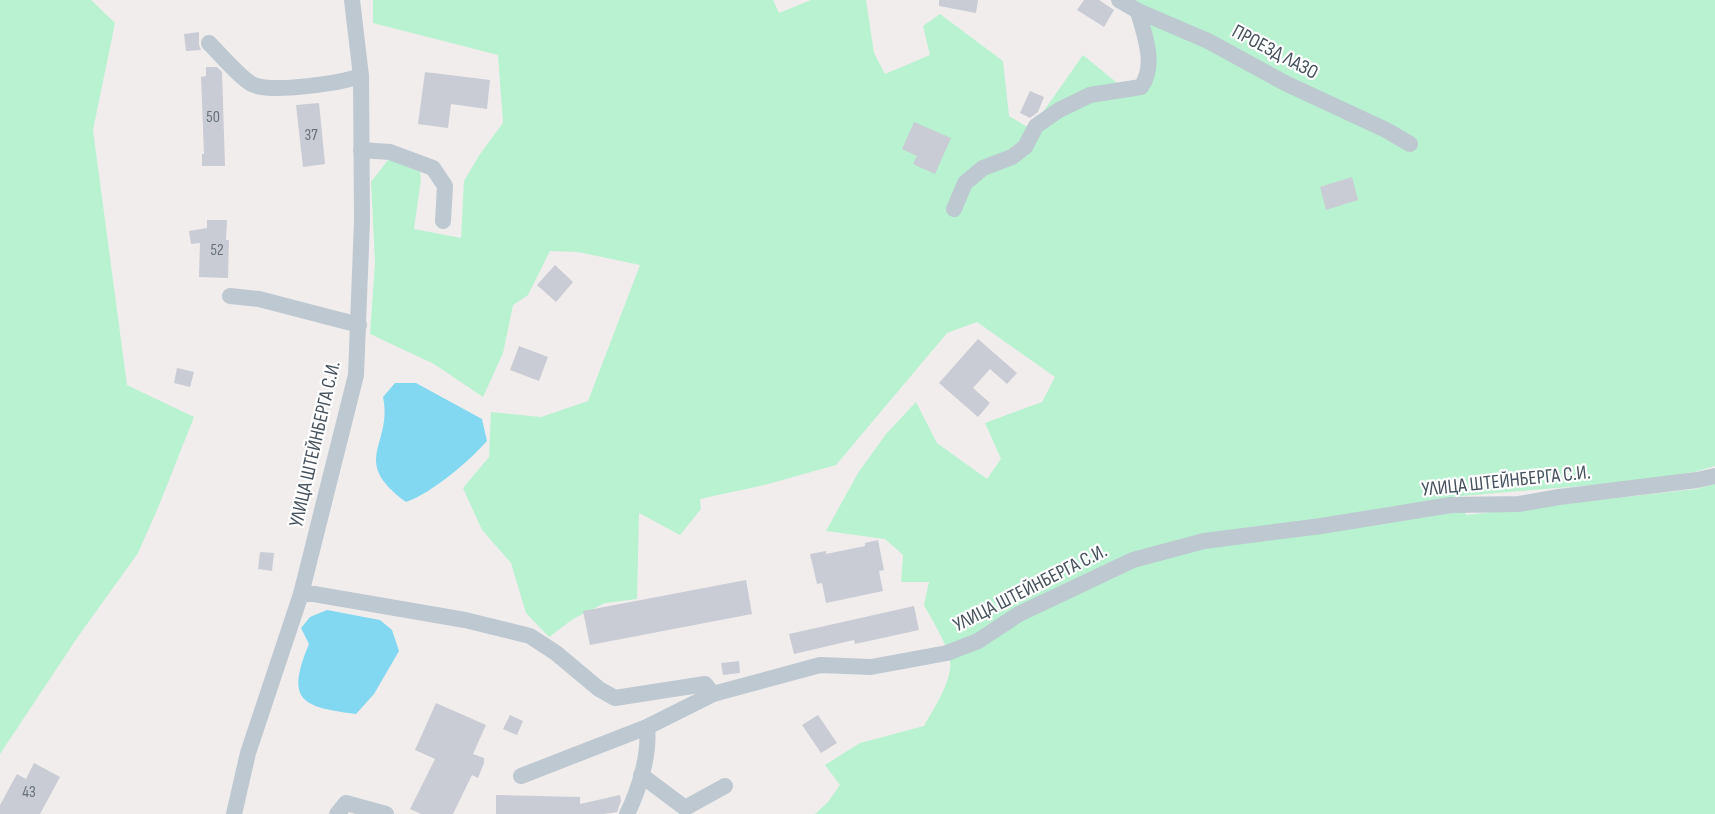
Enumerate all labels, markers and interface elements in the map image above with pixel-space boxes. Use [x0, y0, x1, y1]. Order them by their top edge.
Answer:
street label: ПРОЕЗД ЛАЗО [1228, 19, 1322, 85]
house number: 50 [206, 108, 220, 127]
house number: 37 [304, 126, 318, 145]
house number: 52 [210, 241, 224, 260]
street label: УЛИЦА ШТЕЙНБЕРГА С.И. [284, 359, 346, 529]
street label: УЛИЦА ШТЕЙНБЕРГА С.И. [1420, 460, 1592, 502]
street label: УЛИЦА ШТЕЙНБЕРГА С.И. [949, 539, 1111, 637]
house number: 43 [22, 783, 36, 802]

